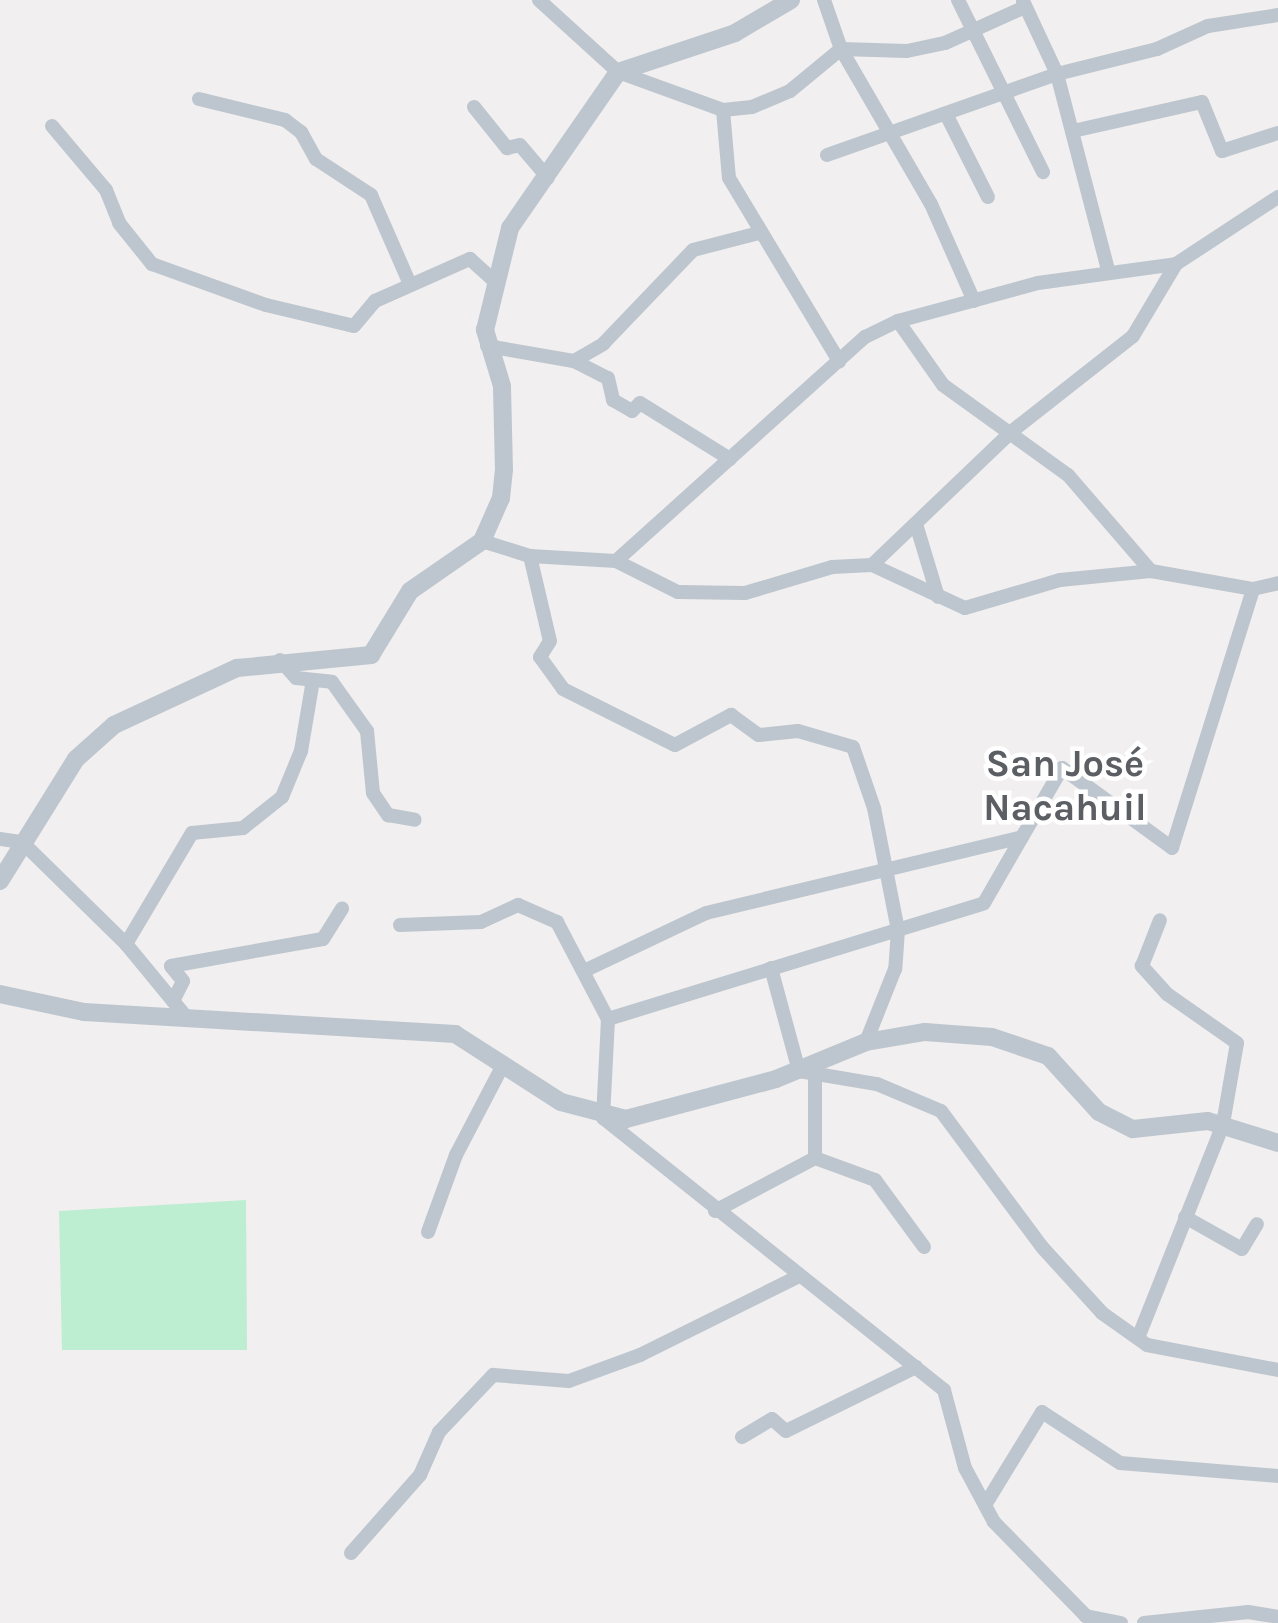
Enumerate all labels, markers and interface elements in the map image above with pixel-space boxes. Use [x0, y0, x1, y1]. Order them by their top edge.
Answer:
district label: San José Nacahuil [983, 741, 1147, 831]

